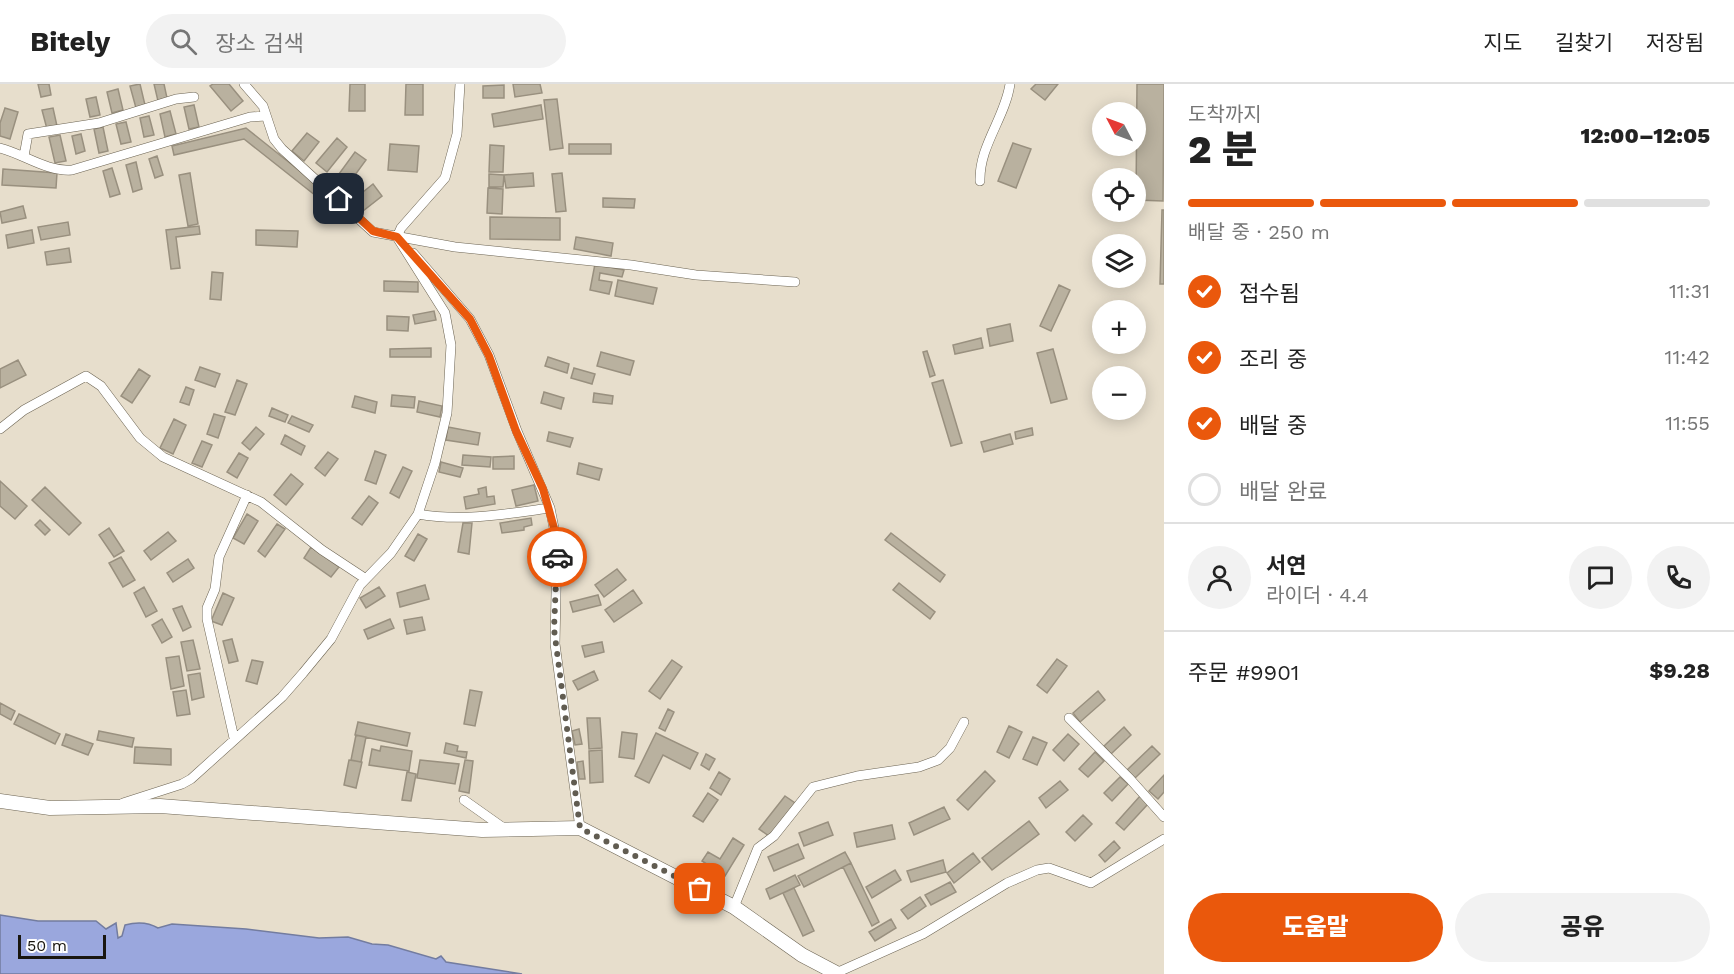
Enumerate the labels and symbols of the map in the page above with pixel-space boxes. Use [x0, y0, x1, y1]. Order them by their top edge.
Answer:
north arrow [1092, 102, 1146, 156]
pin [313, 173, 364, 224]
courier [527, 527, 587, 587]
pin [674, 863, 725, 914]
scale bar [18, 932, 106, 960]

